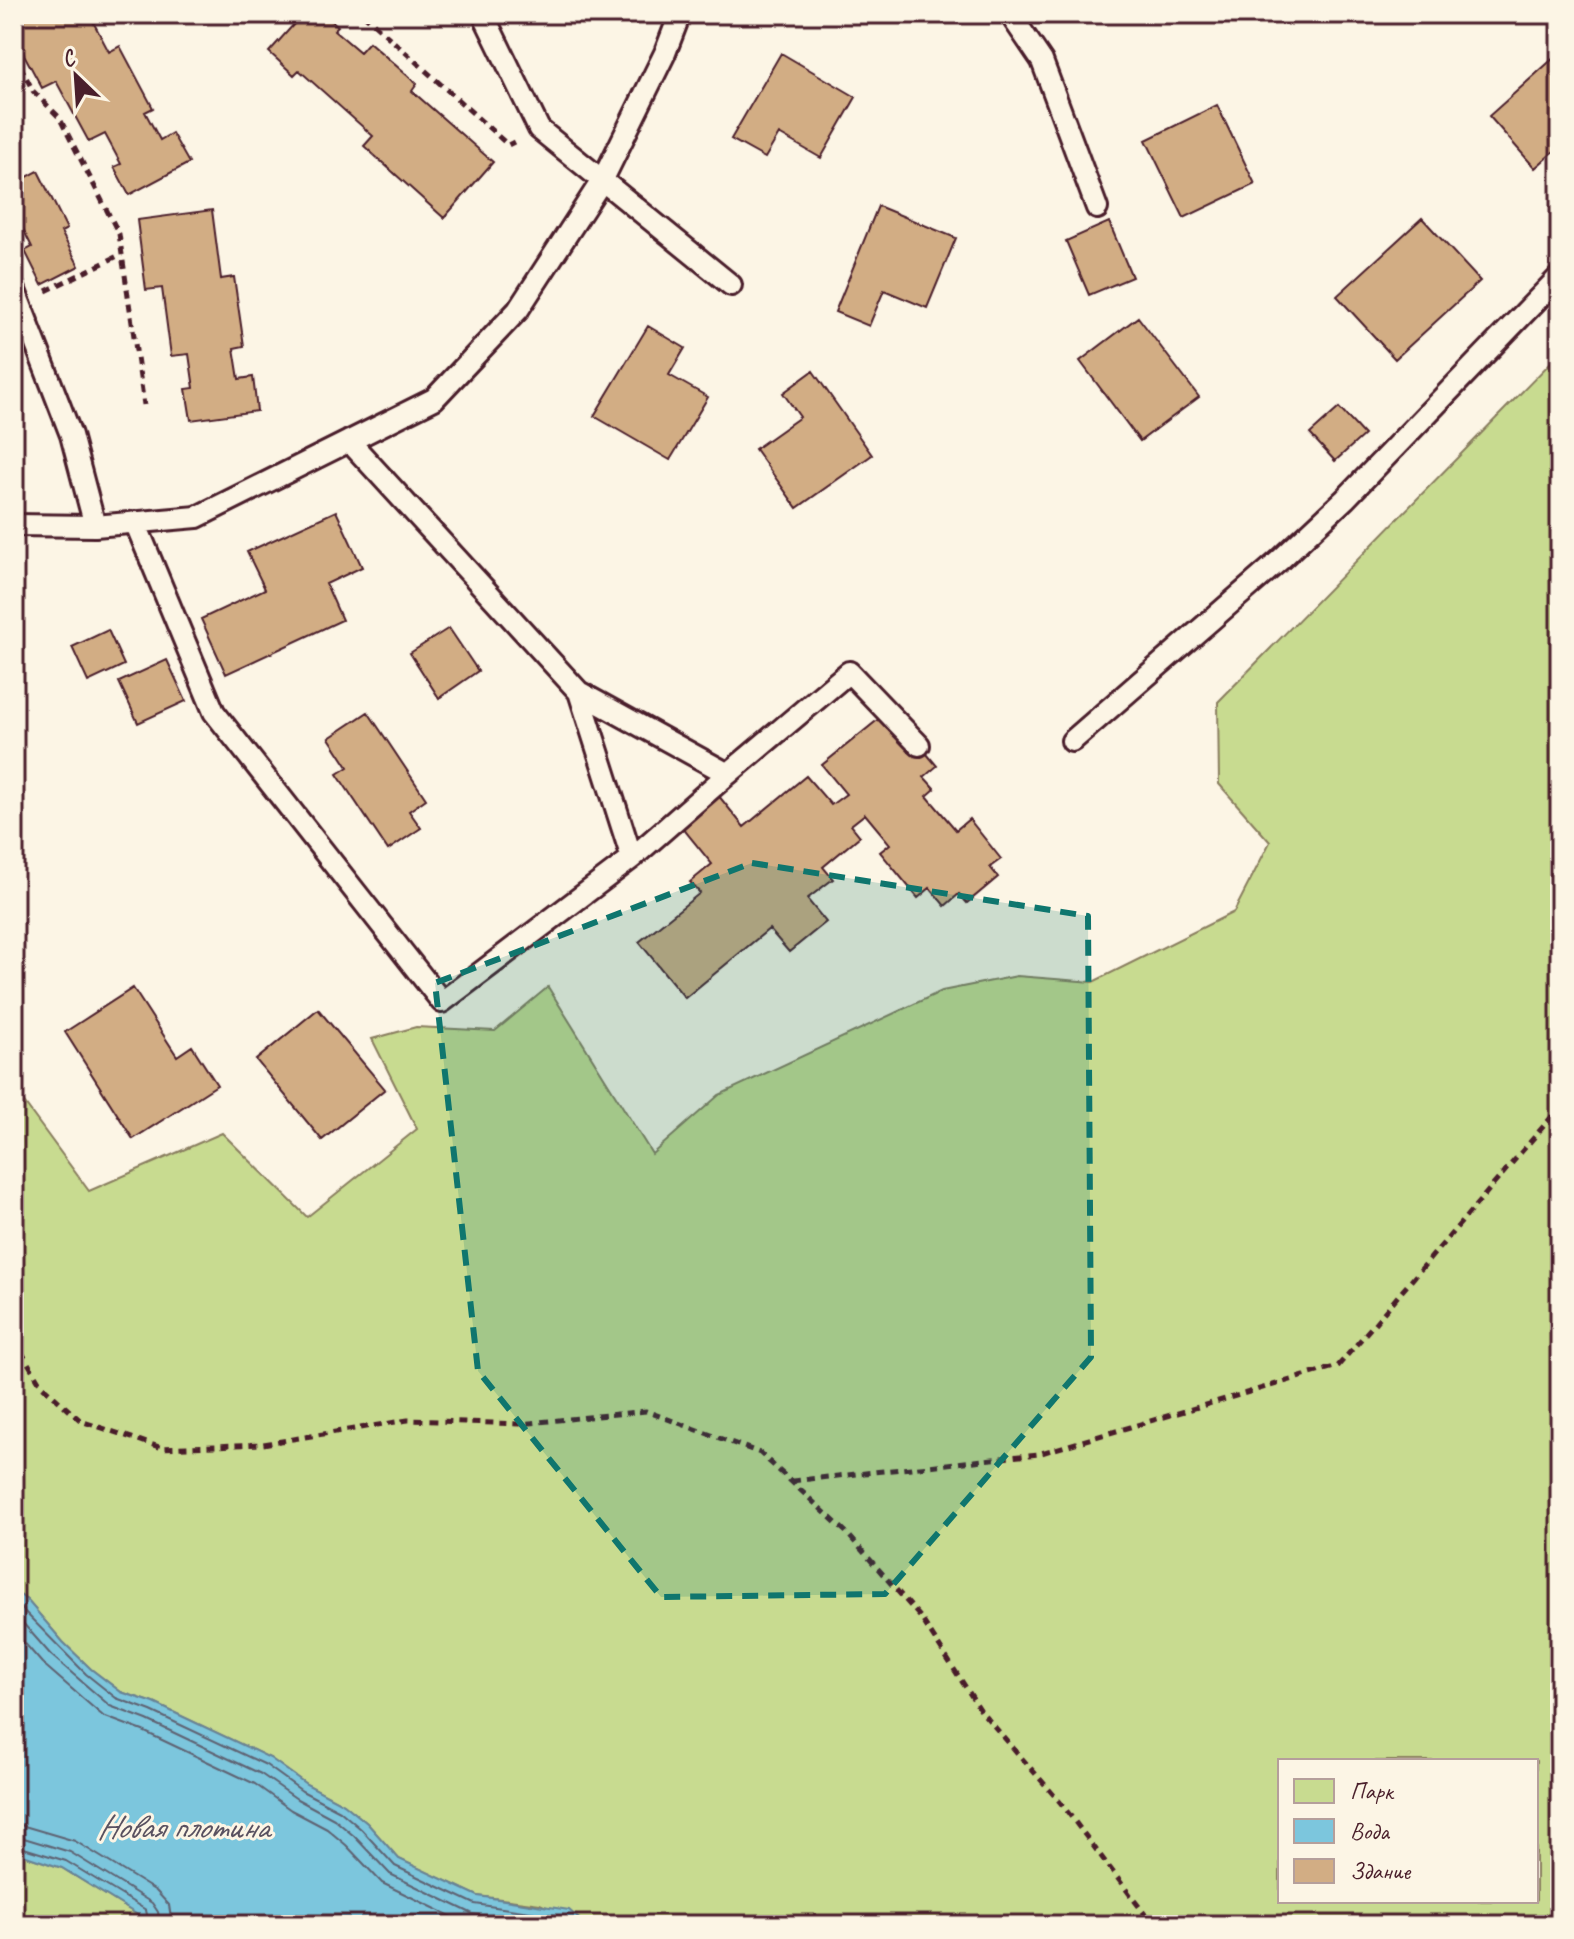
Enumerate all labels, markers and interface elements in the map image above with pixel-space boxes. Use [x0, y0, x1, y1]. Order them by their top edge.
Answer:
north arrow [36, 36, 116, 116]
text: С [57, 42, 82, 74]
legend [1278, 1759, 1538, 1903]
text: Парк [1350, 1776, 1395, 1806]
water label: Новая плотина [97, 1805, 273, 1848]
text: Вода [1350, 1816, 1390, 1846]
text: Здание [1350, 1856, 1412, 1886]

